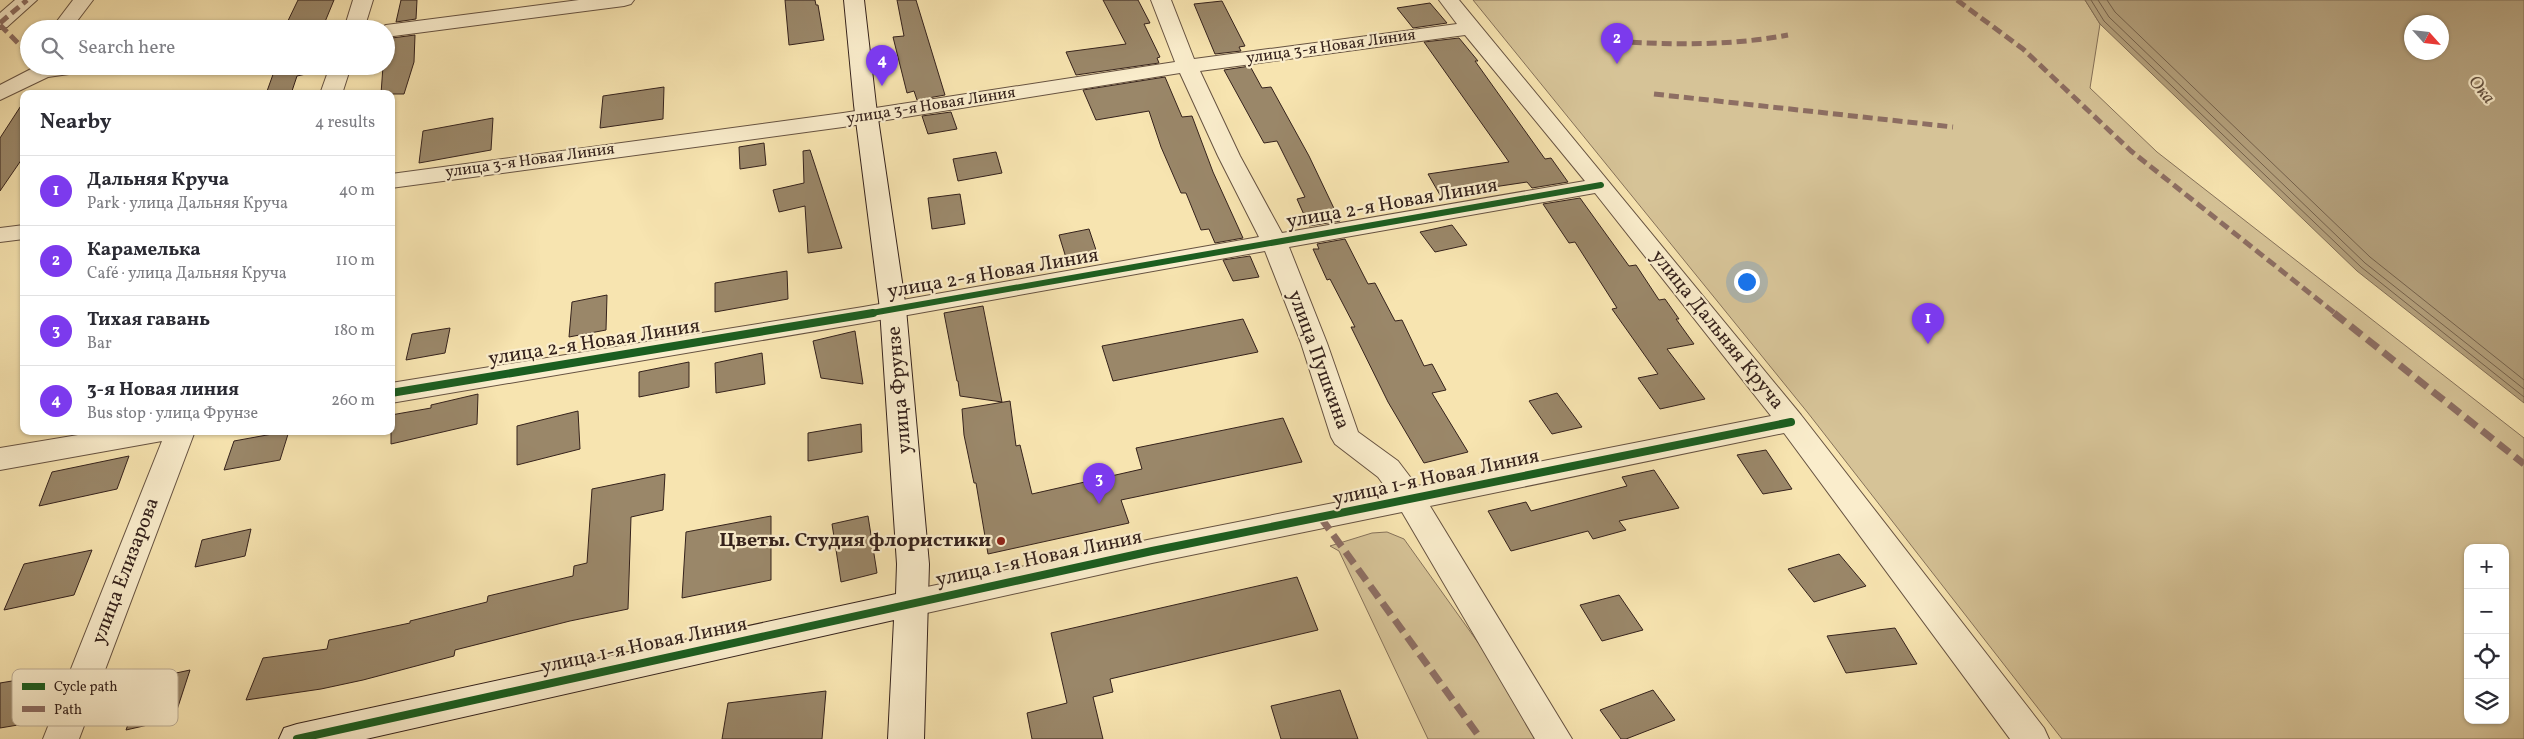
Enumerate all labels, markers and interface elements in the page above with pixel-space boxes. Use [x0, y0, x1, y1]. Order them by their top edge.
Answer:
north arrow [2404, 15, 2449, 60]
search box [20, 20, 395, 75]
pin: 2 [1601, 23, 1633, 64]
street label: улица 3-я Новая Линия [1245, 24, 1417, 70]
icon: search [38, 34, 66, 62]
text: Search here [78, 35, 175, 61]
pin: 4 [866, 45, 898, 86]
water label: Ока [2462, 70, 2500, 110]
street label: улица 3-я Новая Линия [845, 82, 1017, 130]
text: Nearby [40, 108, 111, 137]
text: 4 results [315, 112, 375, 134]
street label: улица 3-я Новая Линия [444, 138, 616, 184]
text: Дальняя Круча [87, 167, 229, 193]
street label: улица 2-я Новая Линия [1284, 172, 1500, 236]
text: 1 [53, 180, 59, 202]
text: 40 m [339, 180, 375, 202]
text: Park · улица Дальняя Круча [87, 193, 288, 215]
text: Карамелька [87, 237, 201, 263]
street label: улица 2-я Новая Линия [885, 242, 1101, 306]
street label: улица Дальняя Круча [1644, 244, 1790, 416]
text: 2 [52, 250, 60, 272]
text: 110 m [336, 250, 375, 272]
text: Café · улица Дальняя Круча [87, 263, 287, 285]
your location [1734, 269, 1760, 295]
street label: улица Пушкина [1280, 286, 1356, 434]
pin: 1 [1912, 303, 1944, 344]
text: Тихая гавань [87, 307, 210, 333]
street label: улица 2-я Новая Линия [486, 312, 702, 374]
text: 3 [52, 320, 60, 342]
text: 180 m [334, 320, 375, 342]
street label: улица Фрунзе [880, 325, 920, 455]
text: Bar [87, 333, 112, 355]
text: 3-я Новая линия [87, 377, 239, 403]
text: 4 [51, 390, 61, 412]
text: 260 m [331, 390, 375, 412]
text: Bus stop · улица Фрунзе [87, 403, 258, 425]
street label: улица 1-я Новая Линия [1330, 442, 1542, 514]
pin: 3 [1083, 463, 1115, 504]
street label: улица Елизарова [85, 494, 167, 648]
street label: улица 1-я Новая Линия [933, 523, 1145, 595]
place label: Цветы. Студия флористики [719, 527, 991, 555]
marker: Цветы. Студия флористики [995, 535, 1007, 547]
map controls [2464, 544, 2509, 724]
button: + [2464, 544, 2509, 589]
button: − [2464, 589, 2509, 634]
street label: улица 1-я Новая Линия [538, 610, 750, 682]
button: locate [2464, 634, 2509, 679]
legend [12, 669, 178, 726]
text: Cycle path [54, 678, 118, 697]
button: layers [2464, 679, 2509, 724]
text: Path [54, 701, 82, 720]

